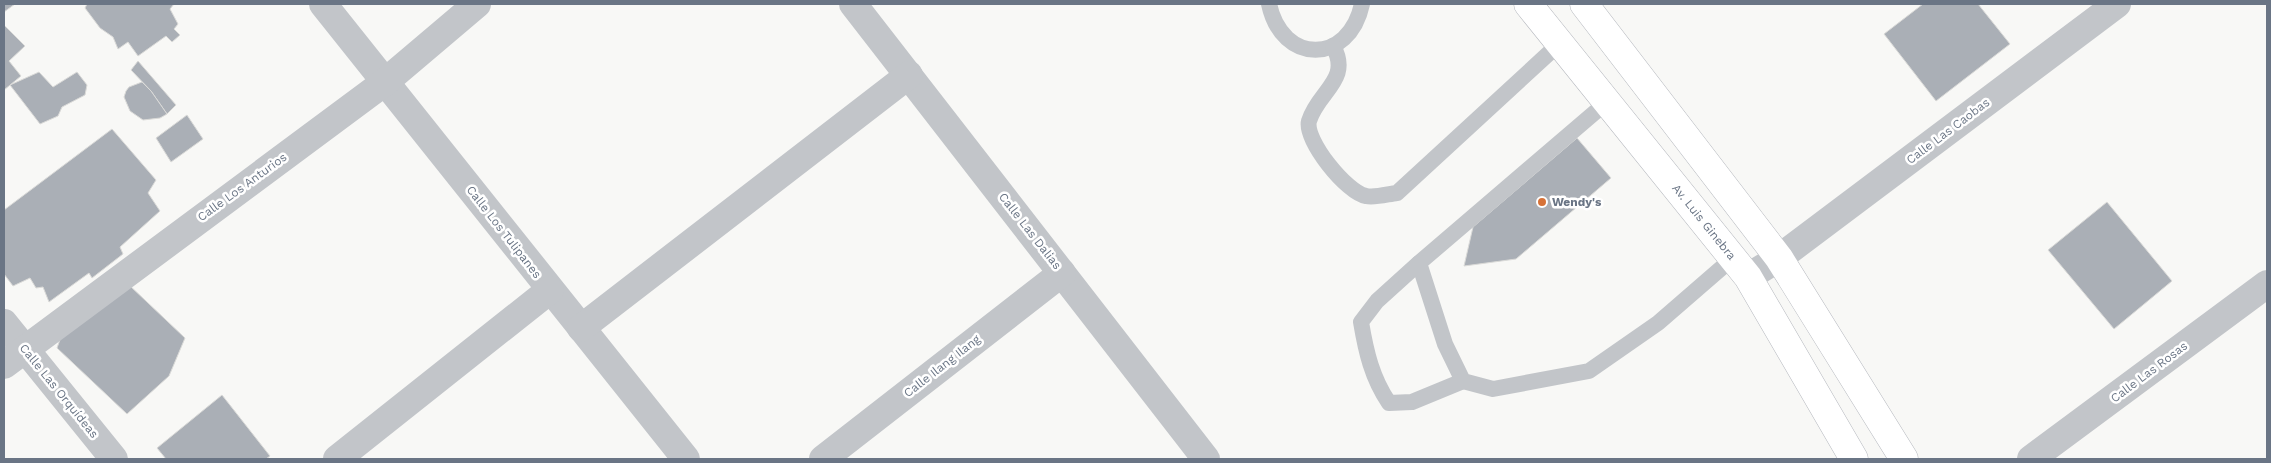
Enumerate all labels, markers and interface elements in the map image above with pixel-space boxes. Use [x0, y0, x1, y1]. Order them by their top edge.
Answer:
street label: Calle Las Caobas [1904, 95, 1992, 167]
street label: Calle Los Anturios [195, 150, 289, 224]
street label: Av. Luis Ginebra [1669, 181, 1739, 263]
street label: Calle Los Tulipanes [464, 183, 544, 281]
street label: Calle Las Dalias [996, 190, 1064, 272]
place label: Wendy's [1552, 195, 1602, 209]
marker: Wendy's [1536, 196, 1548, 208]
street label: Calle Ilang Ilang [901, 331, 983, 400]
street label: Calle Las Rosas [2108, 339, 2190, 405]
street label: Calle Las Orquídeas [17, 341, 101, 441]

